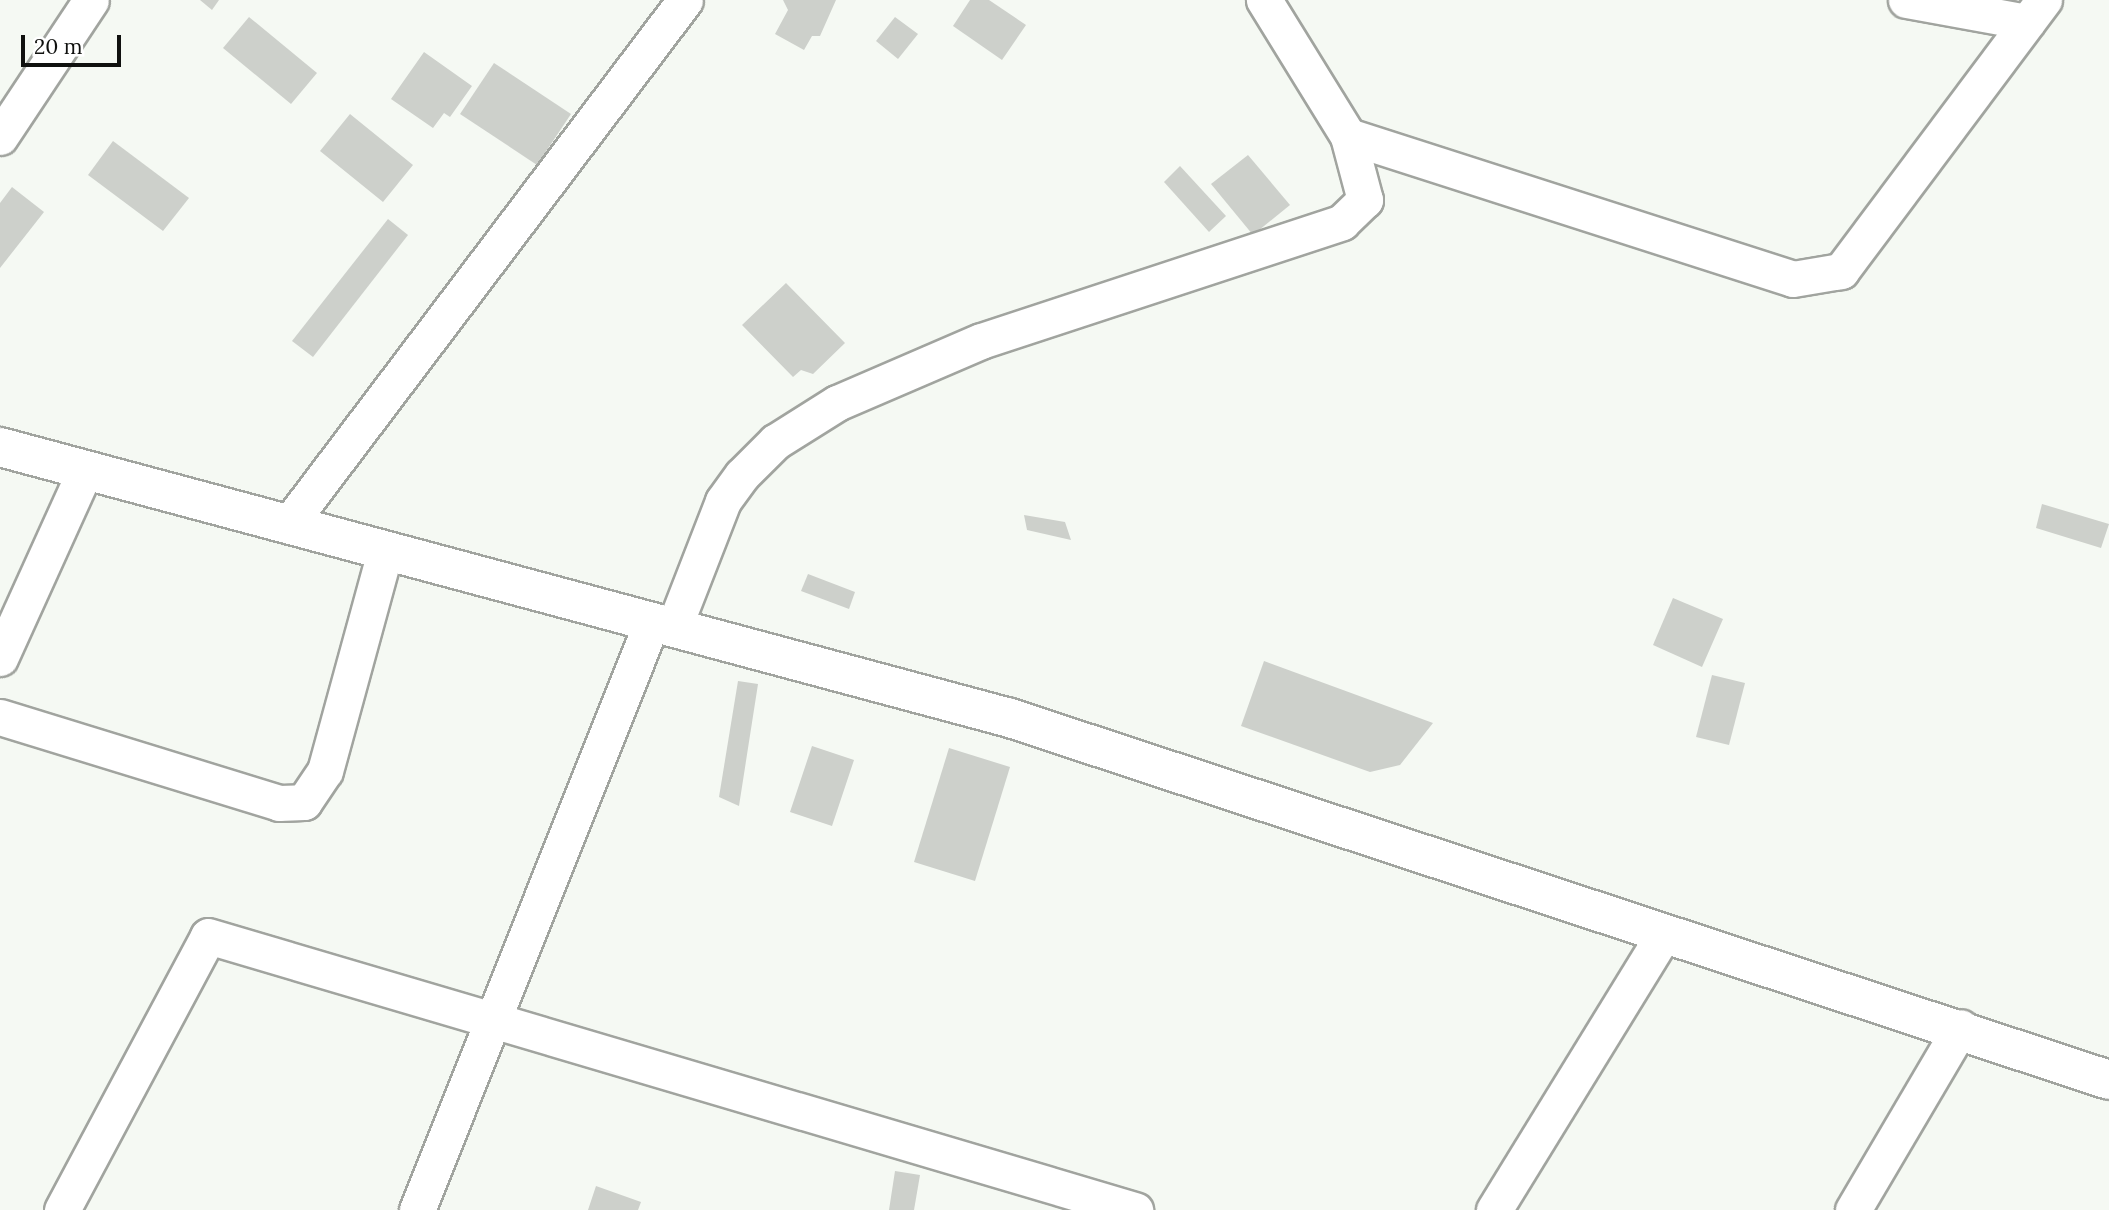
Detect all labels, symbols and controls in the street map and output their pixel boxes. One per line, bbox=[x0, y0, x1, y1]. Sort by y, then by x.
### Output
scale bar bbox=[24, 21, 124, 65]
text: 20 m bbox=[34, 33, 83, 60]

